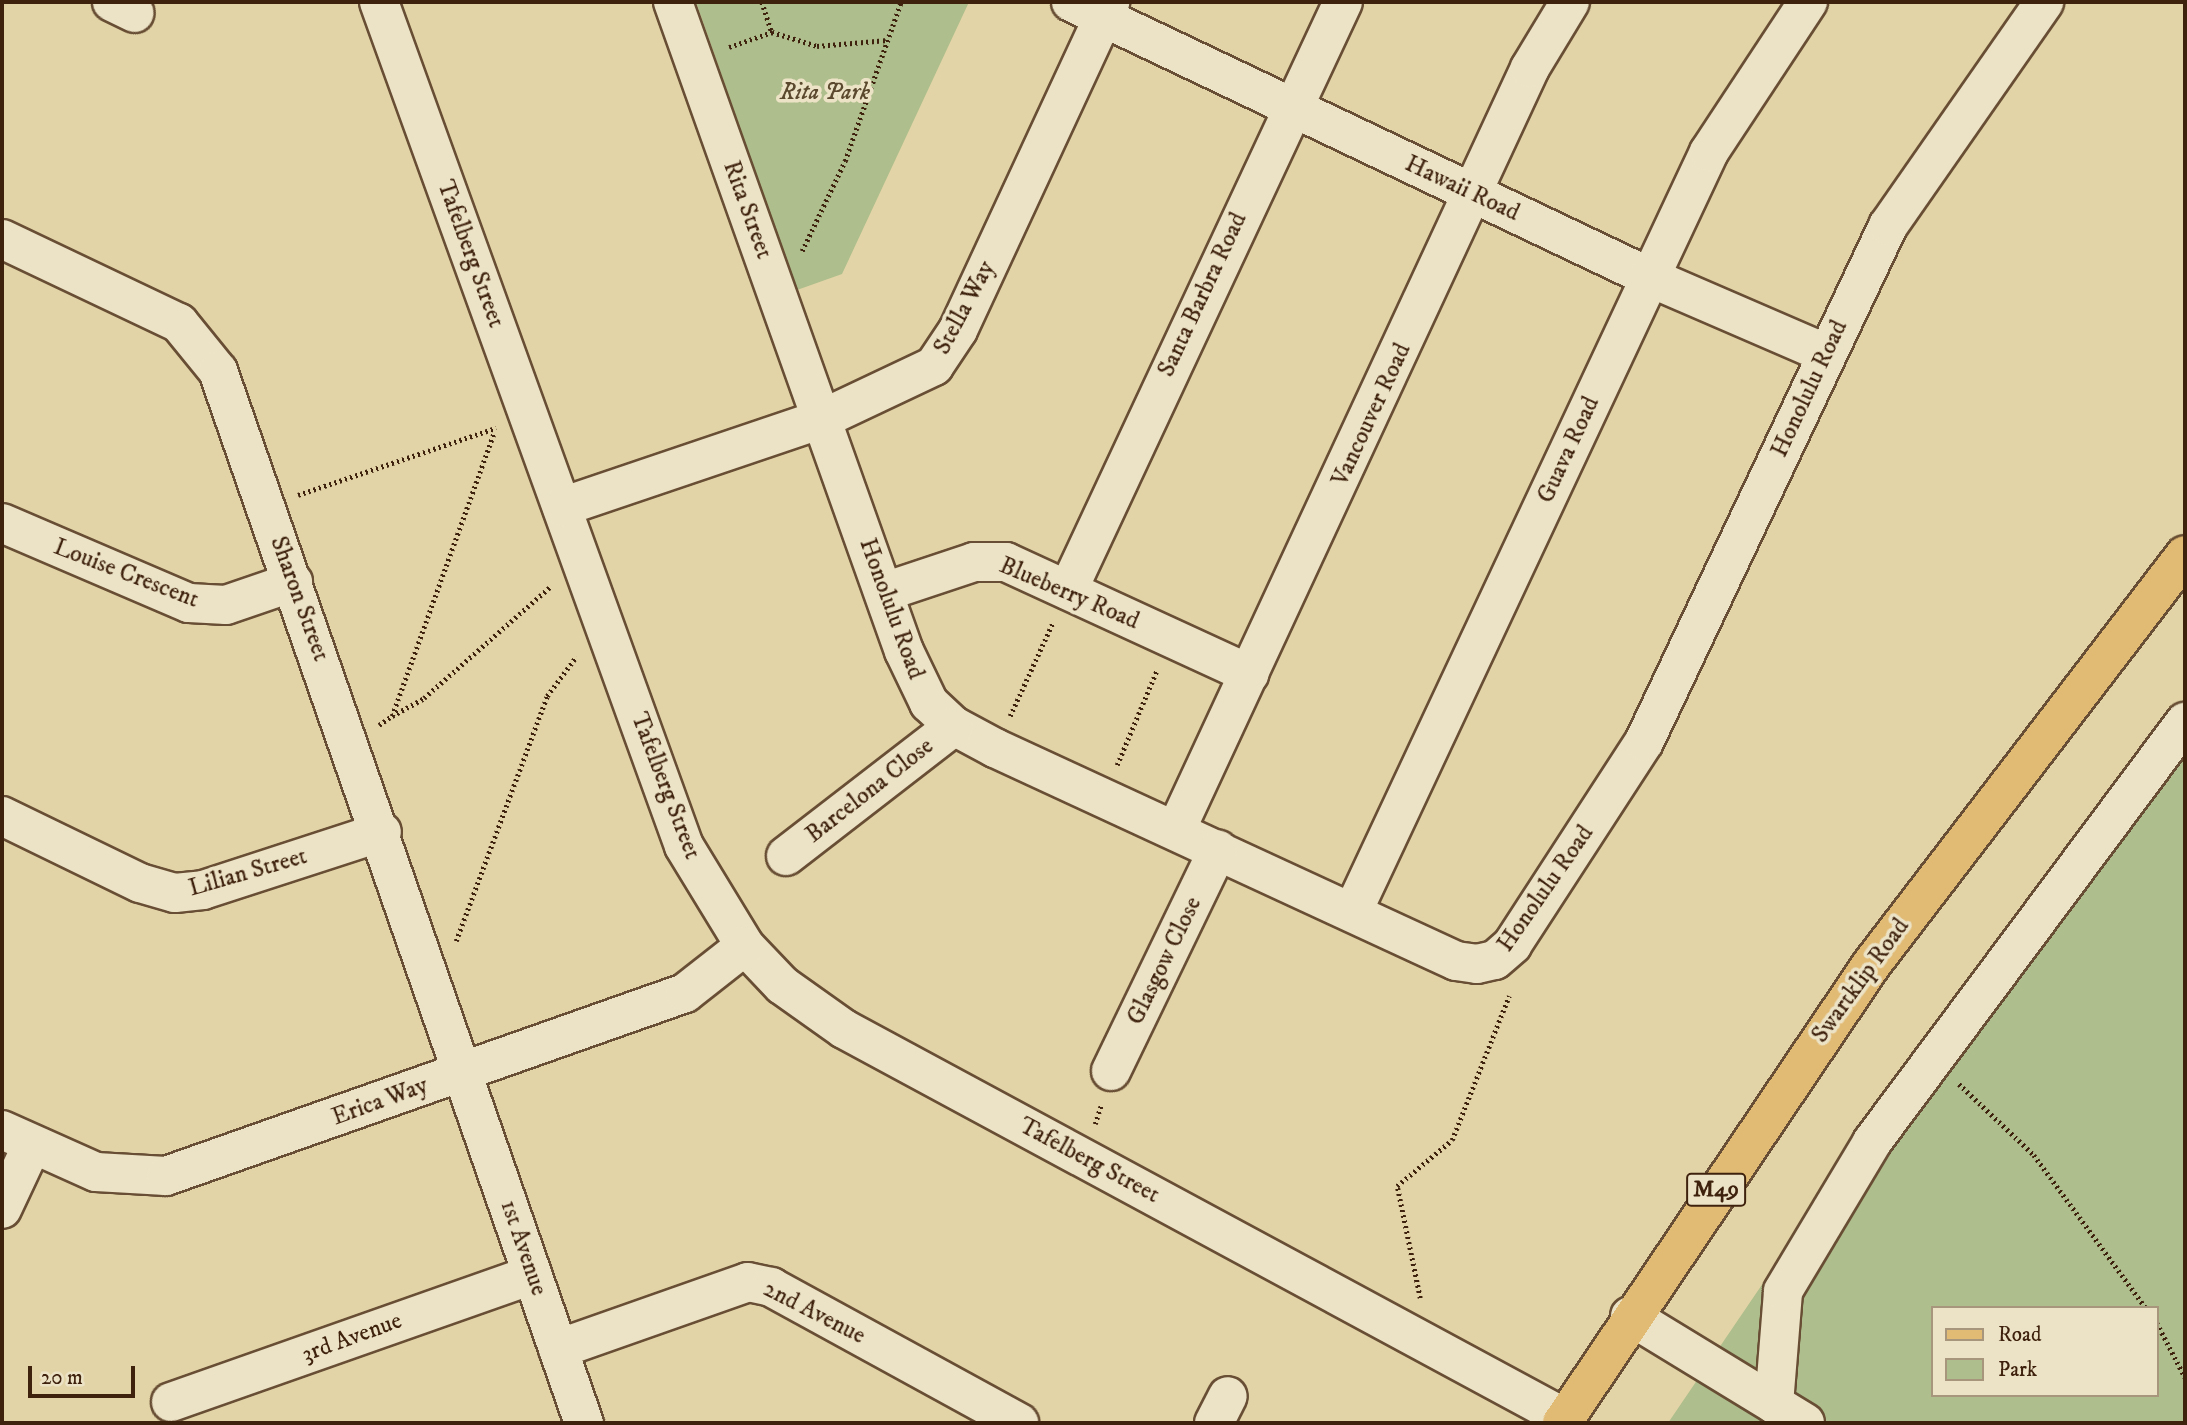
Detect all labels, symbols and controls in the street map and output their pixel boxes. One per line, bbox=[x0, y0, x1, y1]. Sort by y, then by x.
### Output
park label: Rita Park bbox=[780, 79, 870, 107]
street label: Hawaii Road bbox=[1400, 150, 1524, 228]
street label: Rita Street bbox=[716, 157, 778, 263]
street label: Tafelberg Street bbox=[430, 176, 510, 332]
street label: Santa Barbra Road bbox=[1152, 208, 1254, 382]
street label: Stella Way bbox=[928, 256, 1002, 360]
street label: Honolulu Road bbox=[1766, 316, 1854, 462]
street label: Vancouver Road bbox=[1326, 339, 1418, 491]
street label: Guava Road bbox=[1532, 392, 1606, 508]
street label: Louise Crescent bbox=[49, 533, 203, 615]
street label: Sharon Street bbox=[263, 533, 335, 665]
street label: Honolulu Road bbox=[852, 535, 930, 683]
street label: Blueberry Road bbox=[995, 552, 1143, 636]
street label: Tafelberg Street bbox=[624, 709, 706, 863]
street label: Barcelona Close bbox=[801, 732, 939, 850]
street label: Honolulu Road bbox=[1492, 820, 1600, 958]
street label: Lilian Street bbox=[186, 842, 310, 904]
street label: Glasgow Close bbox=[1122, 892, 1208, 1030]
street label: Swartklip Road bbox=[1806, 913, 1916, 1049]
street label: Erica Way bbox=[328, 1071, 432, 1133]
street label: Tafelberg Street bbox=[1014, 1112, 1164, 1210]
road number: M49 bbox=[1684, 1170, 1748, 1210]
street label: 1st Avenue bbox=[493, 1197, 553, 1299]
street label: 2nd Avenue bbox=[758, 1275, 870, 1351]
legend bbox=[1932, 1306, 2159, 1397]
street label: 3rd Avenue bbox=[298, 1307, 406, 1369]
text: Road bbox=[1998, 1322, 2042, 1348]
scale bar bbox=[32, 1352, 138, 1396]
text: Park bbox=[1998, 1357, 2037, 1383]
text: 20 m bbox=[41, 1365, 83, 1391]

